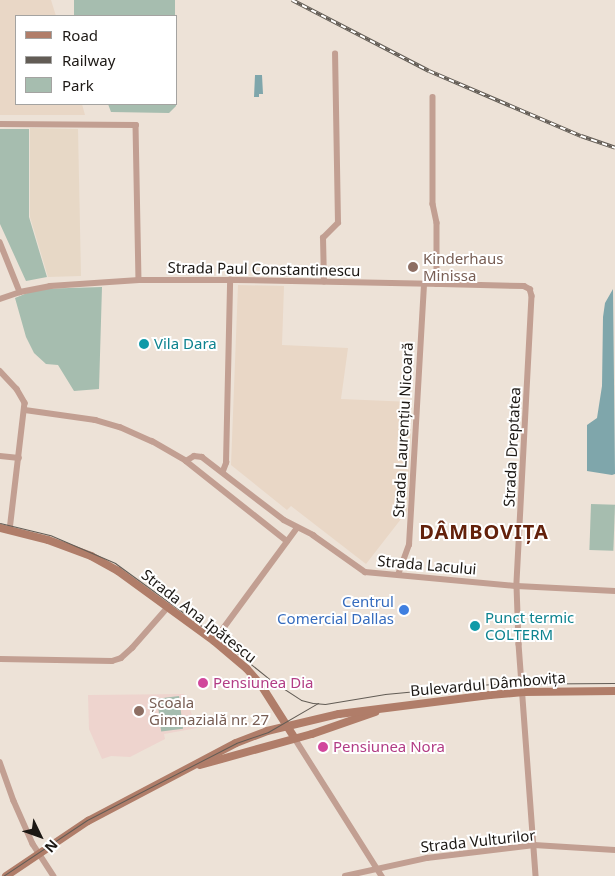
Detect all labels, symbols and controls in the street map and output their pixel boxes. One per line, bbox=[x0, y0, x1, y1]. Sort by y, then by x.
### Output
legend bbox=[15, 15, 178, 105]
text: Road bbox=[62, 25, 98, 45]
text: Railway bbox=[62, 50, 115, 70]
text: Park bbox=[62, 75, 94, 95]
place label: Kinderhaus Minissa bbox=[423, 249, 503, 284]
street label: Strada Paul Constantinescu bbox=[167, 258, 361, 280]
marker: Kinderhaus Minissa bbox=[407, 261, 419, 273]
place label: Vila Dara bbox=[154, 335, 217, 353]
marker: Vila Dara bbox=[138, 338, 150, 350]
street label: Strada Laurențiu Nicoară bbox=[389, 342, 417, 518]
street label: Strada Dreptatea bbox=[500, 387, 524, 507]
district label: DÂMBOVIȚA bbox=[418, 519, 550, 543]
street label: Strada Lacului bbox=[377, 552, 477, 578]
street label: Strada Ana Ipătescu bbox=[138, 566, 260, 666]
place label: Centrul Comercial Dallas bbox=[277, 592, 394, 627]
marker: Centrul Comercial Dallas bbox=[398, 604, 410, 616]
place label: Punct termic COLTERM bbox=[485, 608, 574, 643]
marker: Punct termic COLTERM bbox=[469, 620, 481, 632]
street label: Bulevardul Dâmbovița bbox=[410, 668, 566, 700]
place label: Pensiunea Dia bbox=[213, 674, 313, 692]
marker: Pensiunea Dia bbox=[197, 677, 209, 689]
place label: Școala Gimnazială nr. 27 bbox=[149, 693, 269, 728]
marker: Școala Gimnazială nr. 27 bbox=[133, 705, 145, 717]
place label: Pensiunea Nora bbox=[333, 738, 445, 756]
marker: Pensiunea Nora bbox=[317, 741, 329, 753]
north arrow bbox=[15, 811, 65, 861]
street label: Strada Vulturilor bbox=[420, 826, 536, 856]
text: N bbox=[41, 836, 62, 857]

